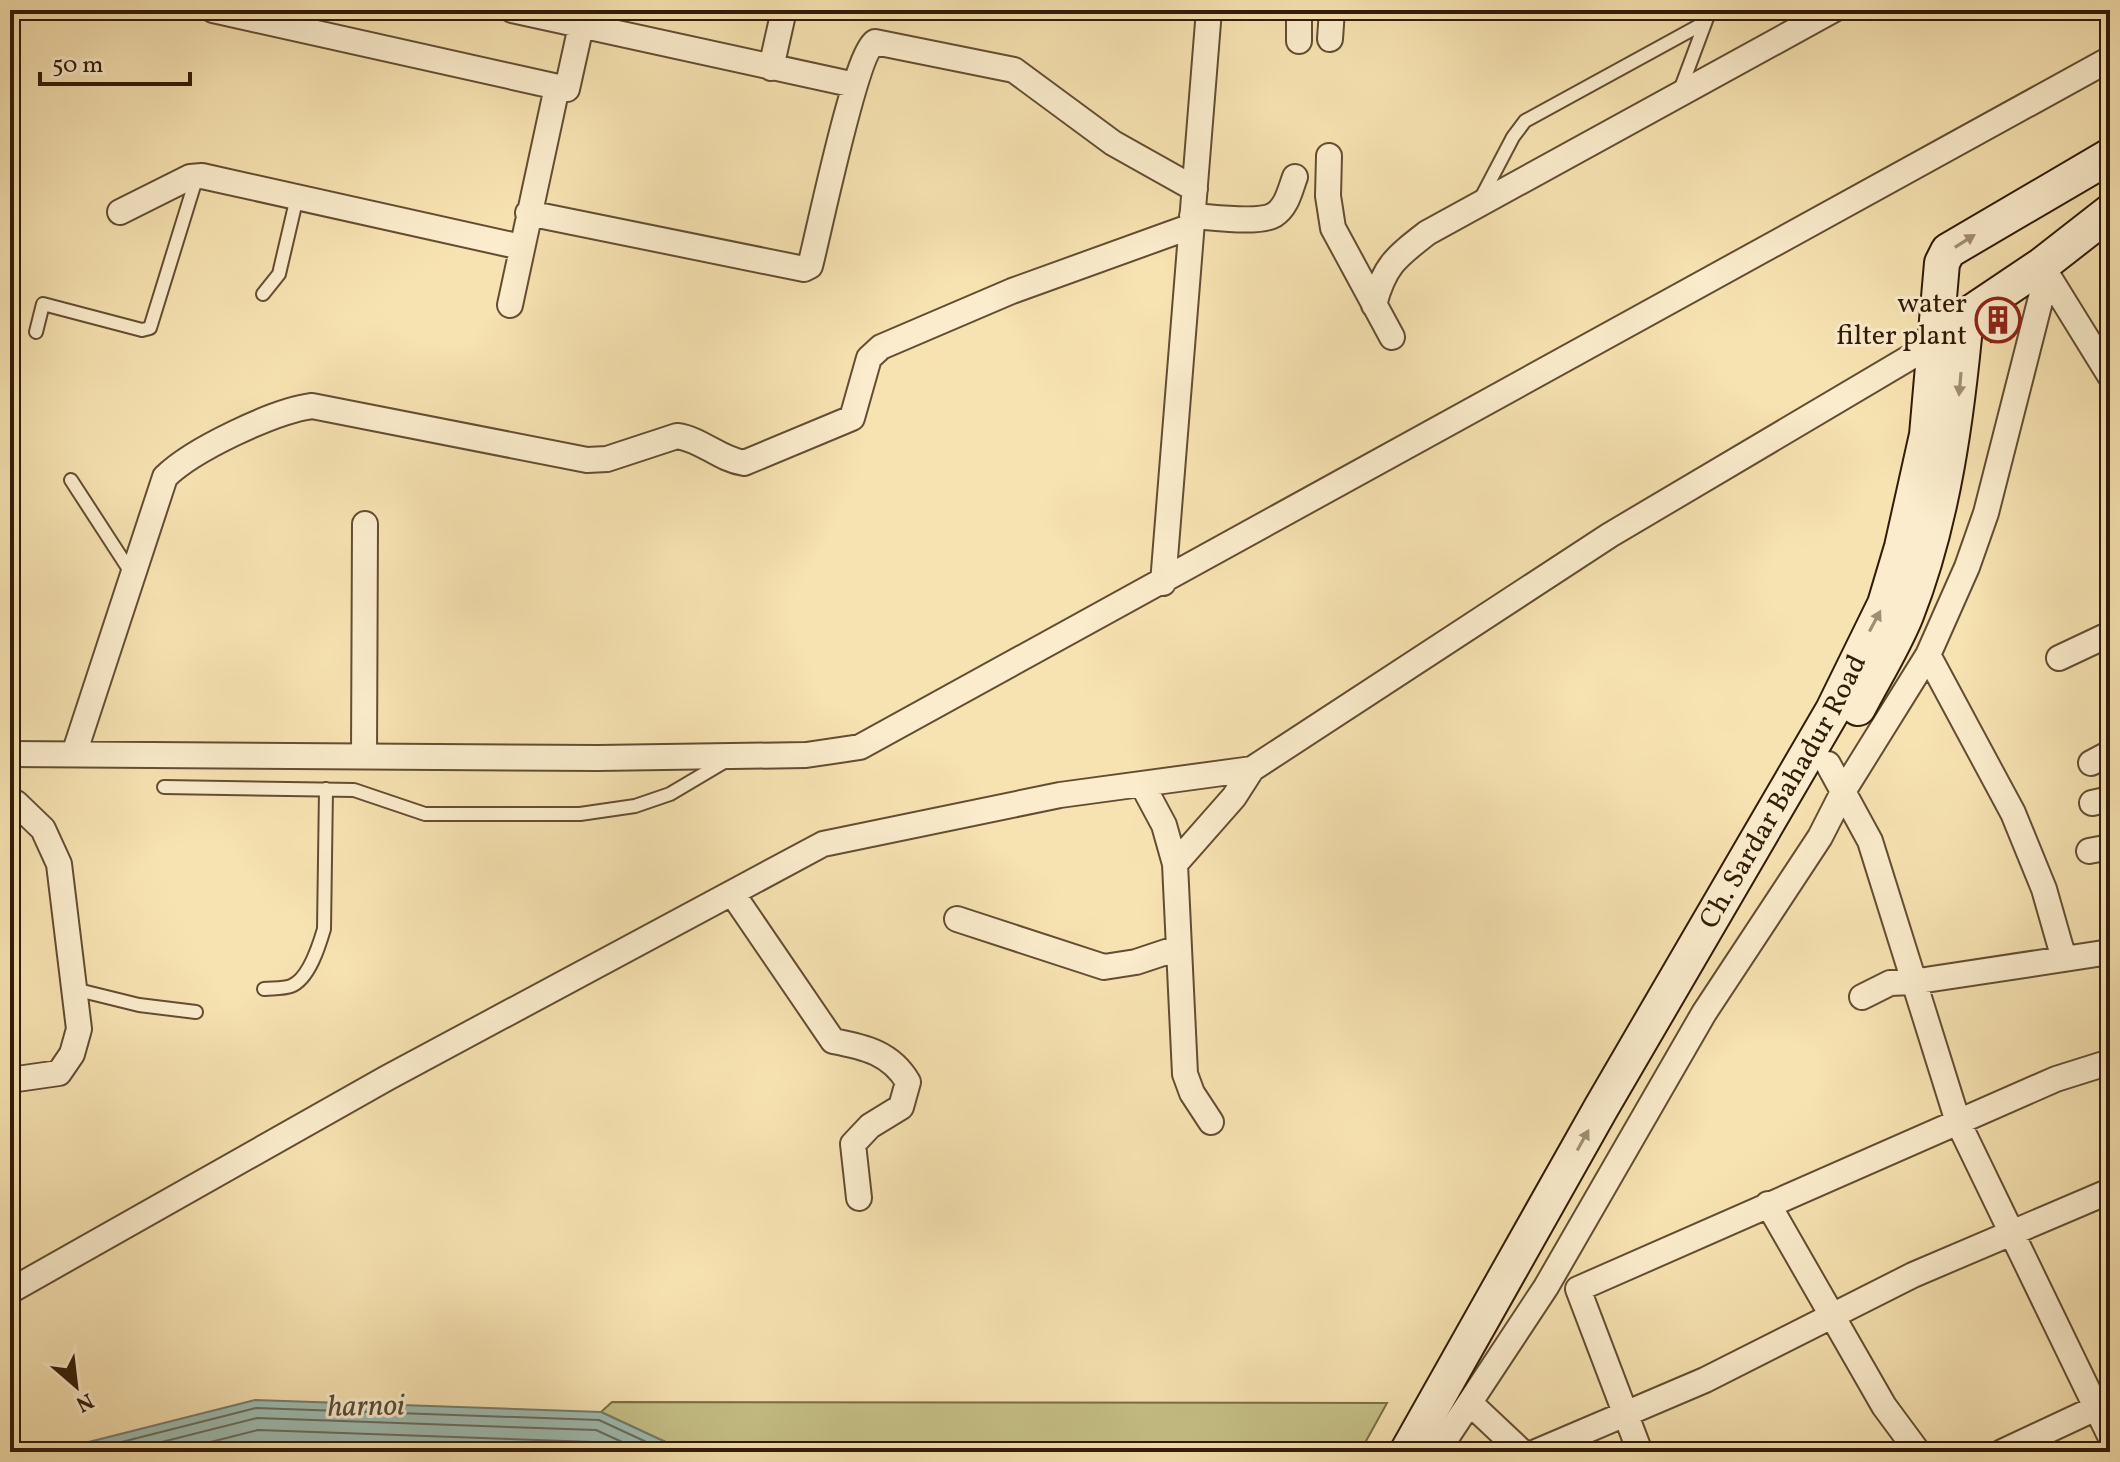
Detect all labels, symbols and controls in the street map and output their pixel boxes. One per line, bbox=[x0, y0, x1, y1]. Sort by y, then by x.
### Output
scale bar bbox=[40, 36, 190, 86]
text: 50 m bbox=[52, 49, 104, 83]
one-way arrow bbox=[1954, 234, 1976, 248]
place label: water filter plant bbox=[1836, 285, 1967, 356]
building icon: water filter plant bbox=[1974, 296, 2022, 344]
one-way arrow bbox=[1953, 372, 1966, 397]
one-way arrow bbox=[1869, 610, 1882, 633]
street label: Ch. Sardar Bahadur Road bbox=[1690, 648, 1877, 936]
one-way arrow bbox=[1576, 1129, 1590, 1151]
north arrow bbox=[36, 1346, 116, 1426]
text: N bbox=[70, 1384, 99, 1419]
water label: harnoi bbox=[327, 1385, 405, 1429]

